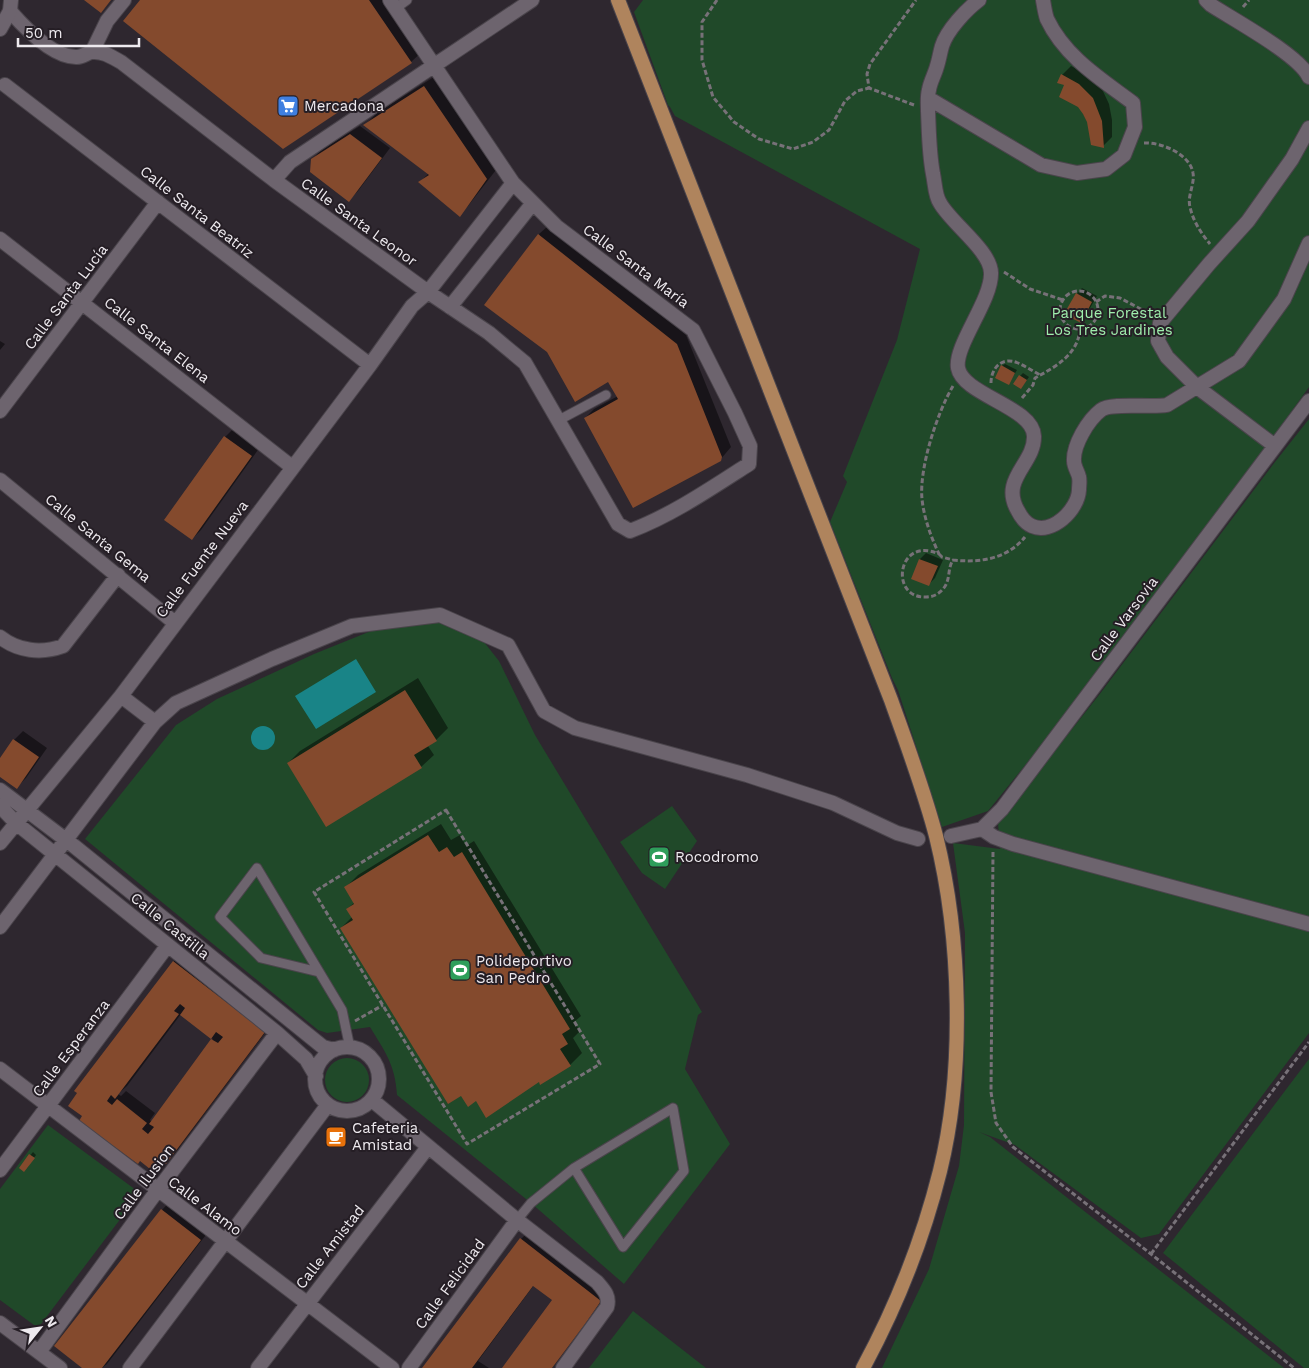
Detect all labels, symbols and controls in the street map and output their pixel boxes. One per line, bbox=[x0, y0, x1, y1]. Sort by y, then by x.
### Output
scale bar bbox=[18, 15, 139, 47]
text: 50 m bbox=[25, 24, 62, 42]
supermarket icon: Mercadona bbox=[276, 94, 300, 118]
place label: Mercadona bbox=[304, 97, 385, 115]
street label: Calle Santa Beatriz bbox=[137, 162, 257, 262]
street label: Calle Santa Leonor bbox=[297, 174, 421, 270]
street label: Calle Santa María bbox=[579, 220, 693, 312]
street label: Calle Santa Lucía bbox=[20, 240, 112, 353]
street label: Calle Santa Elena bbox=[101, 293, 214, 387]
park label: Parque Forestal Los Tres Jardines bbox=[1045, 304, 1173, 339]
street label: Calle Santa Gema bbox=[42, 490, 155, 586]
street label: Calle Fuente Nueva bbox=[152, 496, 252, 621]
street label: Calle Varsovia bbox=[1086, 573, 1162, 665]
sports icon: Rocodromo bbox=[647, 845, 671, 869]
place label: Rocodromo bbox=[675, 848, 759, 866]
street label: Calle Castilla bbox=[127, 889, 213, 964]
place label: Polideportivo San Pedro bbox=[476, 952, 572, 987]
sports icon: Polideportivo San Pedro bbox=[448, 958, 472, 982]
street label: Calle Esperanza bbox=[28, 995, 114, 1100]
place label: Cafeteria Amistad bbox=[352, 1119, 419, 1154]
cafe icon: Cafeteria Amistad bbox=[324, 1125, 348, 1149]
street label: Calle Ilusion bbox=[110, 1141, 178, 1223]
street label: Calle Alamo bbox=[165, 1173, 245, 1239]
street label: Calle Amistad bbox=[292, 1202, 368, 1292]
street label: Calle Felicidad bbox=[411, 1235, 489, 1333]
north arrow bbox=[15, 1303, 65, 1353]
text: N bbox=[42, 1313, 61, 1330]

